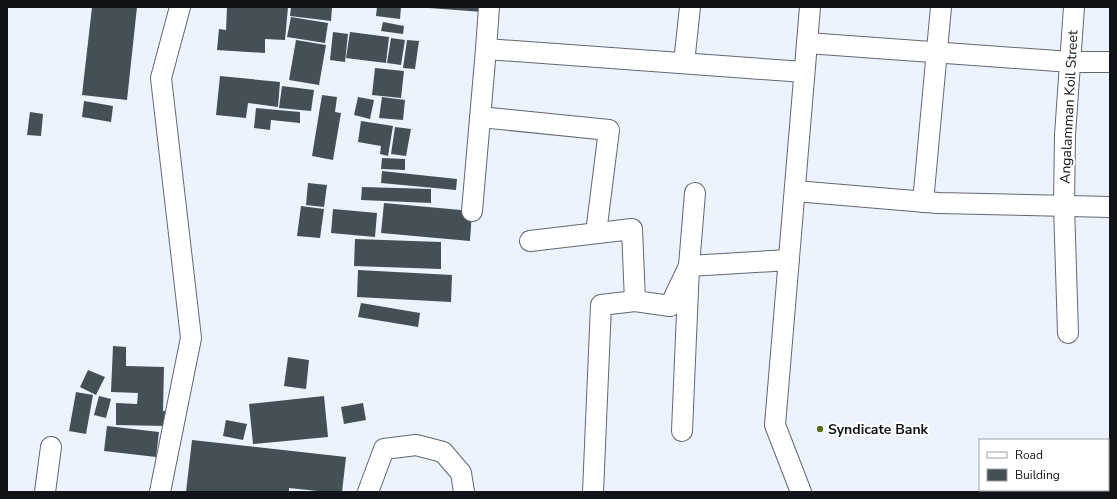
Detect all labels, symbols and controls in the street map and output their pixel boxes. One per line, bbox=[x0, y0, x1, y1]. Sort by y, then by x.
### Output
street label: Angalamman Koil Street bbox=[1055, 30, 1083, 184]
place label: Syndicate Bank bbox=[828, 420, 929, 439]
marker: Syndicate Bank bbox=[815, 424, 825, 434]
legend bbox=[979, 439, 1109, 491]
text: Road bbox=[1015, 447, 1043, 463]
text: Building bbox=[1015, 467, 1060, 483]

